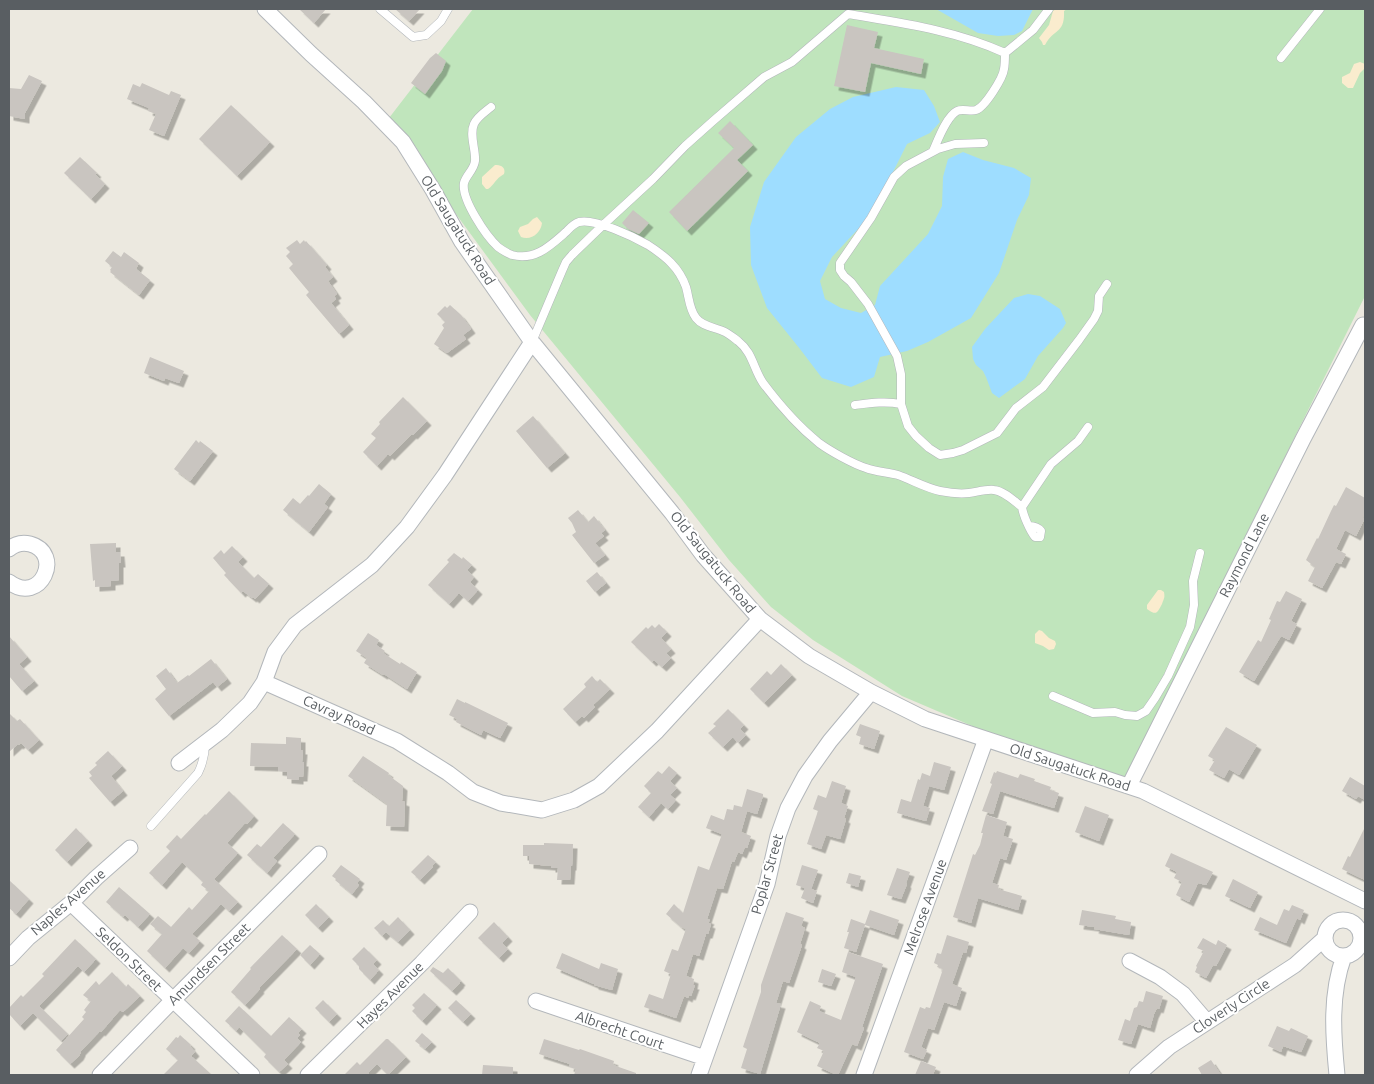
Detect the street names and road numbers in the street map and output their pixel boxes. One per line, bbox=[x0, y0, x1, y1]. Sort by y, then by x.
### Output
street label: Old Saugatuck Road bbox=[418, 172, 498, 288]
street label: Old Saugatuck Road bbox=[667, 508, 759, 616]
street label: Raymond Lane bbox=[1216, 510, 1272, 600]
street label: Cavray Road bbox=[300, 692, 378, 738]
street label: Old Saugatuck Road bbox=[1007, 740, 1133, 794]
street label: Poplar Street bbox=[748, 831, 786, 916]
street label: Melrose Avenue bbox=[900, 857, 950, 957]
street label: Naples Avenue bbox=[28, 865, 108, 939]
street label: Amundsen Street bbox=[165, 919, 254, 1008]
street label: Seldon Street bbox=[93, 924, 166, 995]
street label: Hayes Avenue bbox=[353, 958, 427, 1032]
street label: Cloverly Circle bbox=[1189, 975, 1273, 1037]
street label: Albrecht Court bbox=[574, 1007, 667, 1053]

